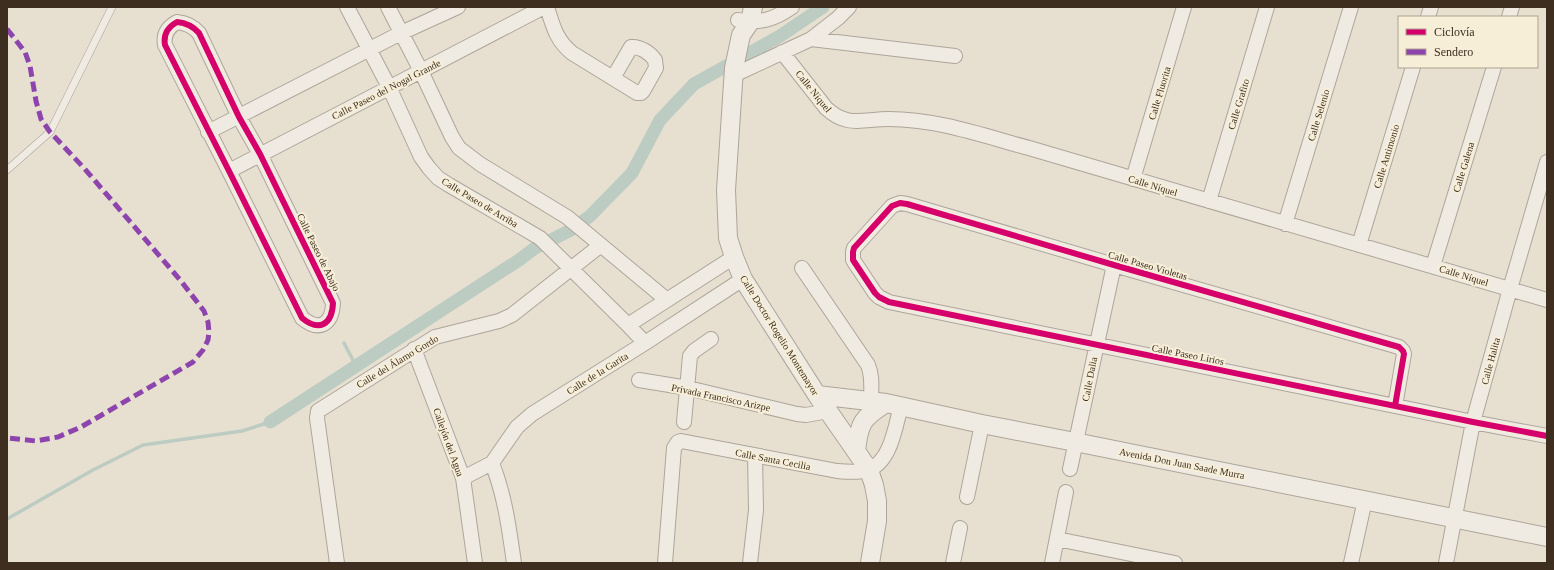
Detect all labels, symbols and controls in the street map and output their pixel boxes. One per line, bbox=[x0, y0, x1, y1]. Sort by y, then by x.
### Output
legend bbox=[1398, 16, 1538, 68]
text: Ciclovía bbox=[1434, 25, 1475, 39]
text: Sendero bbox=[1434, 45, 1473, 59]
street label: Calle Paseo del Nogal Grande bbox=[330, 57, 443, 122]
street label: Calle Fluorita bbox=[1146, 65, 1173, 121]
street label: Calle Níquel bbox=[793, 68, 834, 115]
street label: Calle Grafito bbox=[1226, 77, 1251, 131]
street label: Calle Selenio bbox=[1305, 88, 1332, 142]
street label: Calle Antimonio bbox=[1372, 123, 1401, 189]
street label: Calle Galena bbox=[1451, 140, 1476, 194]
street label: Calle Níquel bbox=[1127, 173, 1179, 198]
street label: Calle Paseo de Arriba bbox=[440, 175, 520, 230]
street label: Calle Paseo de Abajo bbox=[295, 211, 342, 293]
street label: Calle Paseo Violetas bbox=[1107, 249, 1189, 282]
street label: Calle Níquel bbox=[1438, 263, 1490, 288]
street label: Calle Doctor Rogelio Montemayor bbox=[738, 273, 822, 398]
street label: Calle del Álamo Gordo bbox=[354, 333, 440, 390]
street label: Calle Halita bbox=[1479, 336, 1502, 386]
street label: Calle Paseo Lirios bbox=[1151, 342, 1225, 367]
street label: Calle de la Garita bbox=[565, 350, 630, 397]
street label: Calle Dalia bbox=[1080, 355, 1099, 402]
street label: Privada Francisco Arizpe bbox=[670, 382, 772, 413]
street label: Callejón del Agua bbox=[431, 406, 466, 479]
street label: Avenida Don Juan Saade Murra bbox=[1118, 446, 1246, 481]
street label: Calle Santa Cecilia bbox=[734, 447, 812, 472]

